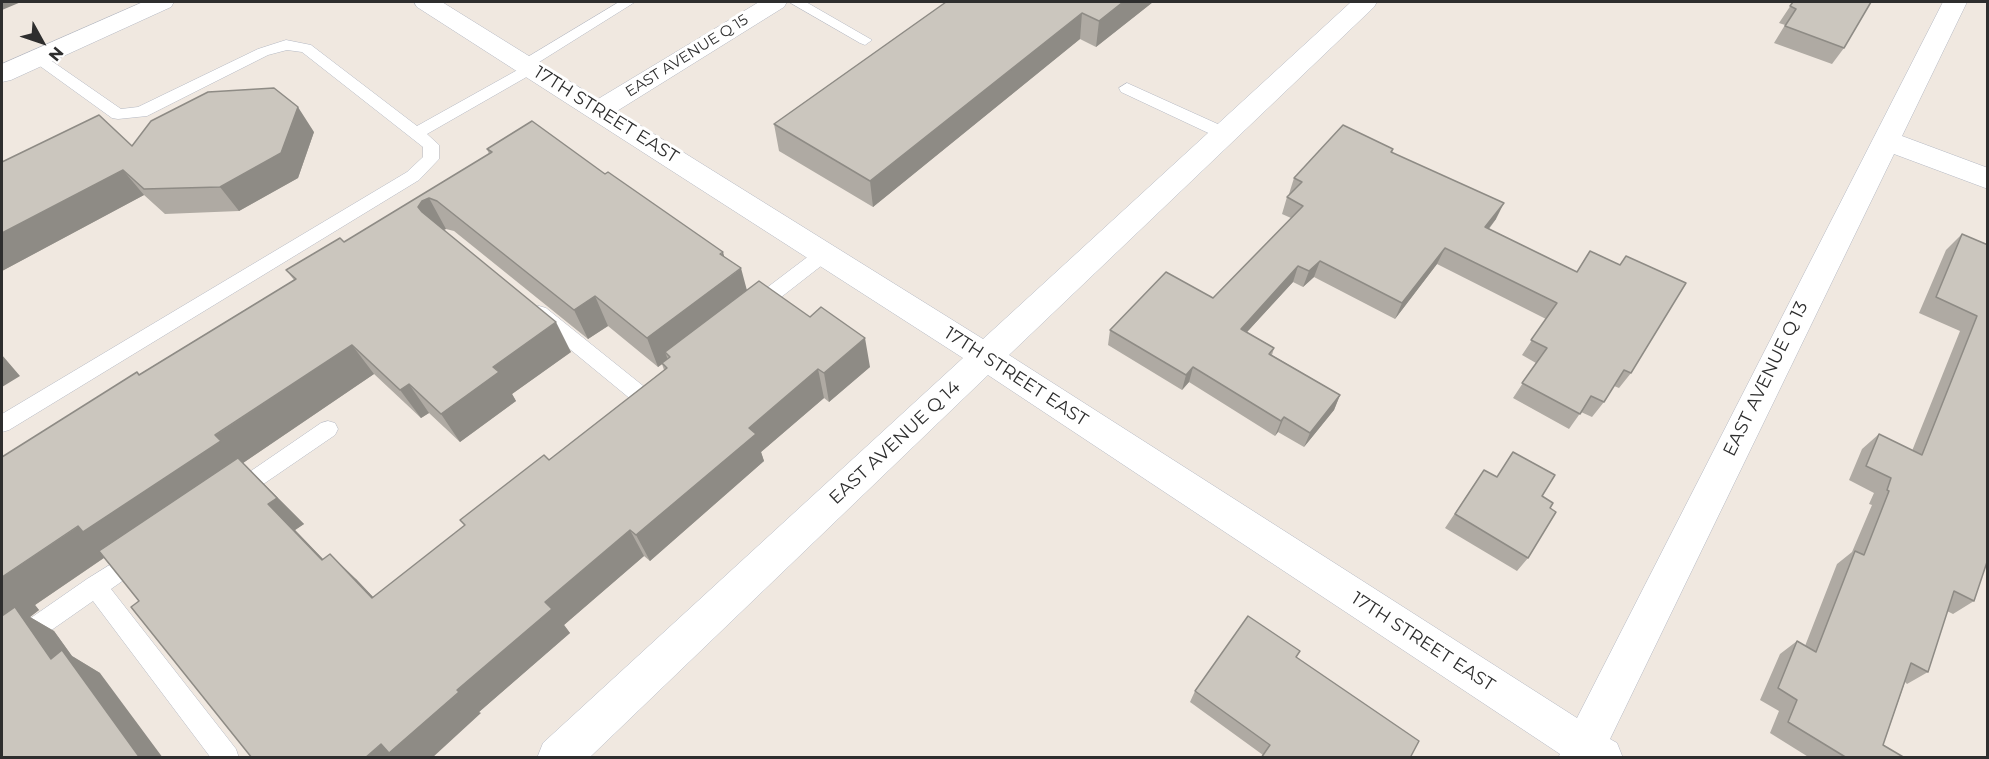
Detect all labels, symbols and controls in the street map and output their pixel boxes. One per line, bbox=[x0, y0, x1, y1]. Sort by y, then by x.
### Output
street label: EAST AVENUE Q 15 bbox=[622, 11, 752, 101]
north arrow bbox=[12, 12, 72, 72]
text: N bbox=[45, 43, 68, 65]
street label: 17TH STREET EAST bbox=[530, 62, 682, 168]
street label: EAST AVENUE Q 13 bbox=[1719, 298, 1813, 460]
street label: 17TH STREET EAST bbox=[940, 323, 1092, 431]
street label: EAST AVENUE Q 14 bbox=[825, 377, 965, 509]
street label: 17TH STREET EAST bbox=[1347, 588, 1499, 696]

